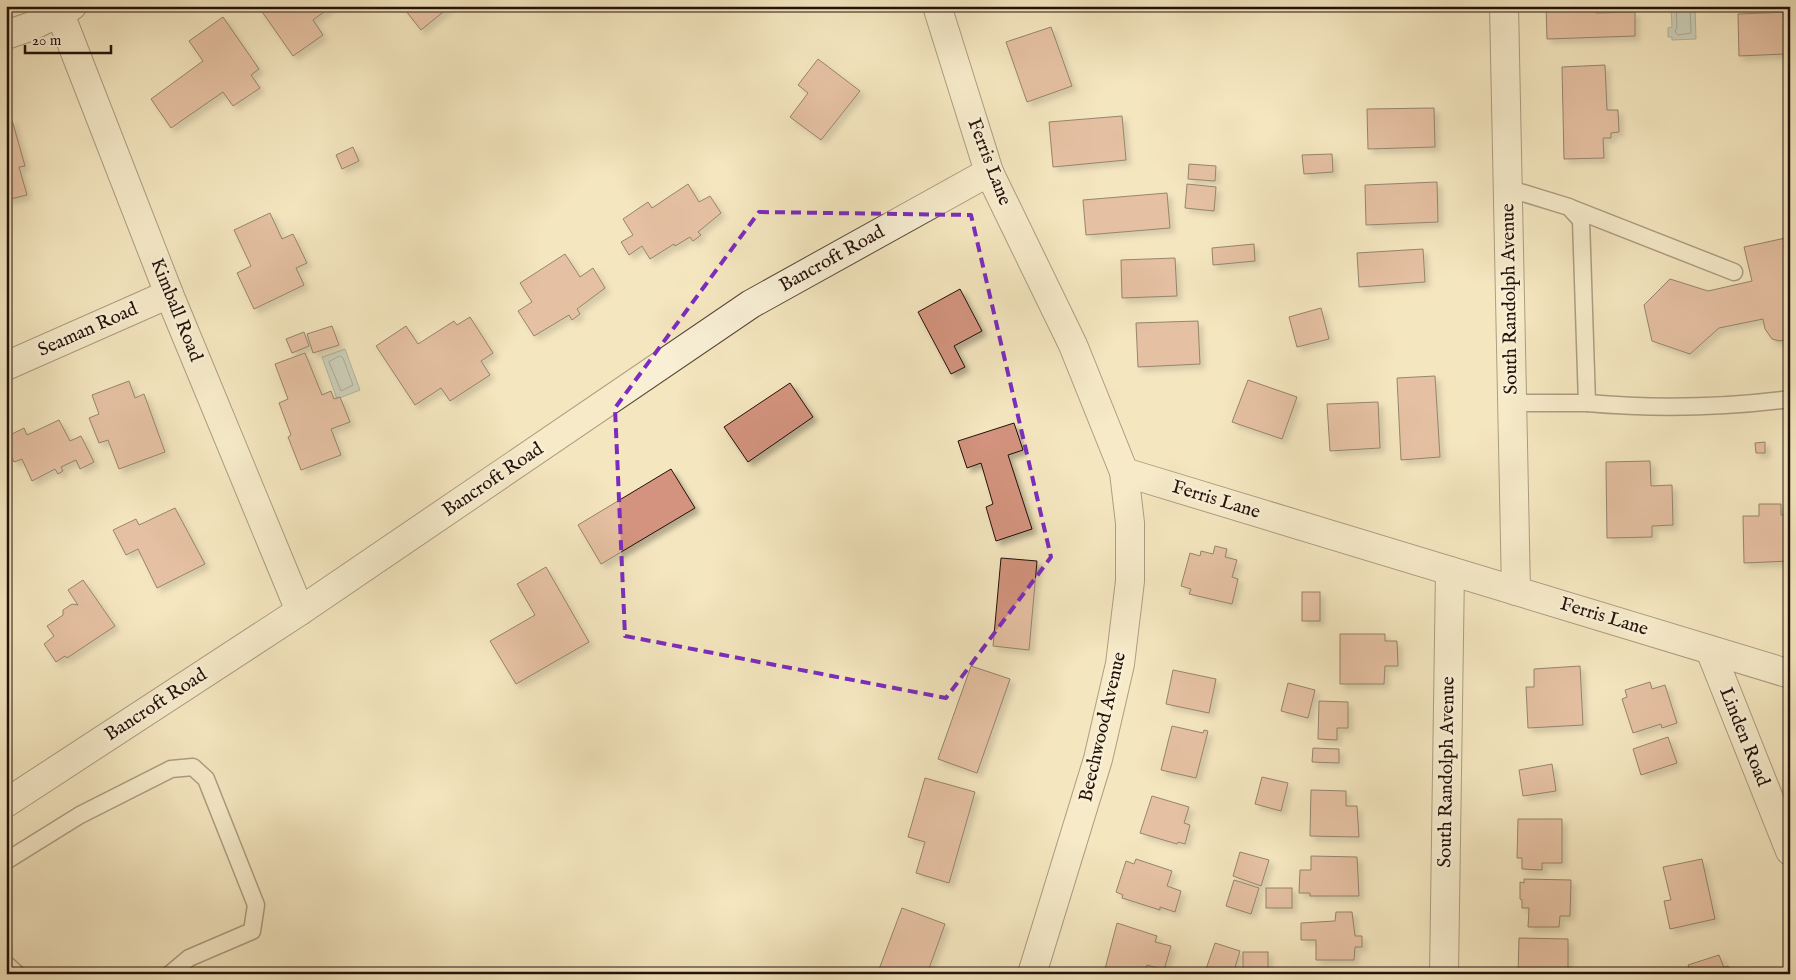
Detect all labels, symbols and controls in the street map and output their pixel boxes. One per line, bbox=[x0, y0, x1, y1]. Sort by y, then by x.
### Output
scale bar bbox=[25, 22, 111, 54]
text: 20 m bbox=[32, 31, 62, 50]
street label: Ferris Lane bbox=[961, 115, 1017, 209]
street label: South Randolph Avenue bbox=[1496, 203, 1524, 395]
street label: Bancroft Road bbox=[775, 220, 890, 298]
street label: Kimball Road bbox=[144, 255, 208, 366]
street label: Seaman Road bbox=[34, 297, 142, 363]
street label: Bancroft Road bbox=[438, 437, 549, 523]
street label: Ferris Lane bbox=[1169, 475, 1263, 525]
street label: Ferris Lane bbox=[1557, 592, 1651, 642]
street label: Beechwood Avenue bbox=[1074, 649, 1132, 804]
street label: Bancroft Road bbox=[101, 663, 212, 747]
street label: South Randolph Avenue bbox=[1433, 676, 1461, 868]
street label: Linden Road bbox=[1713, 684, 1775, 791]

